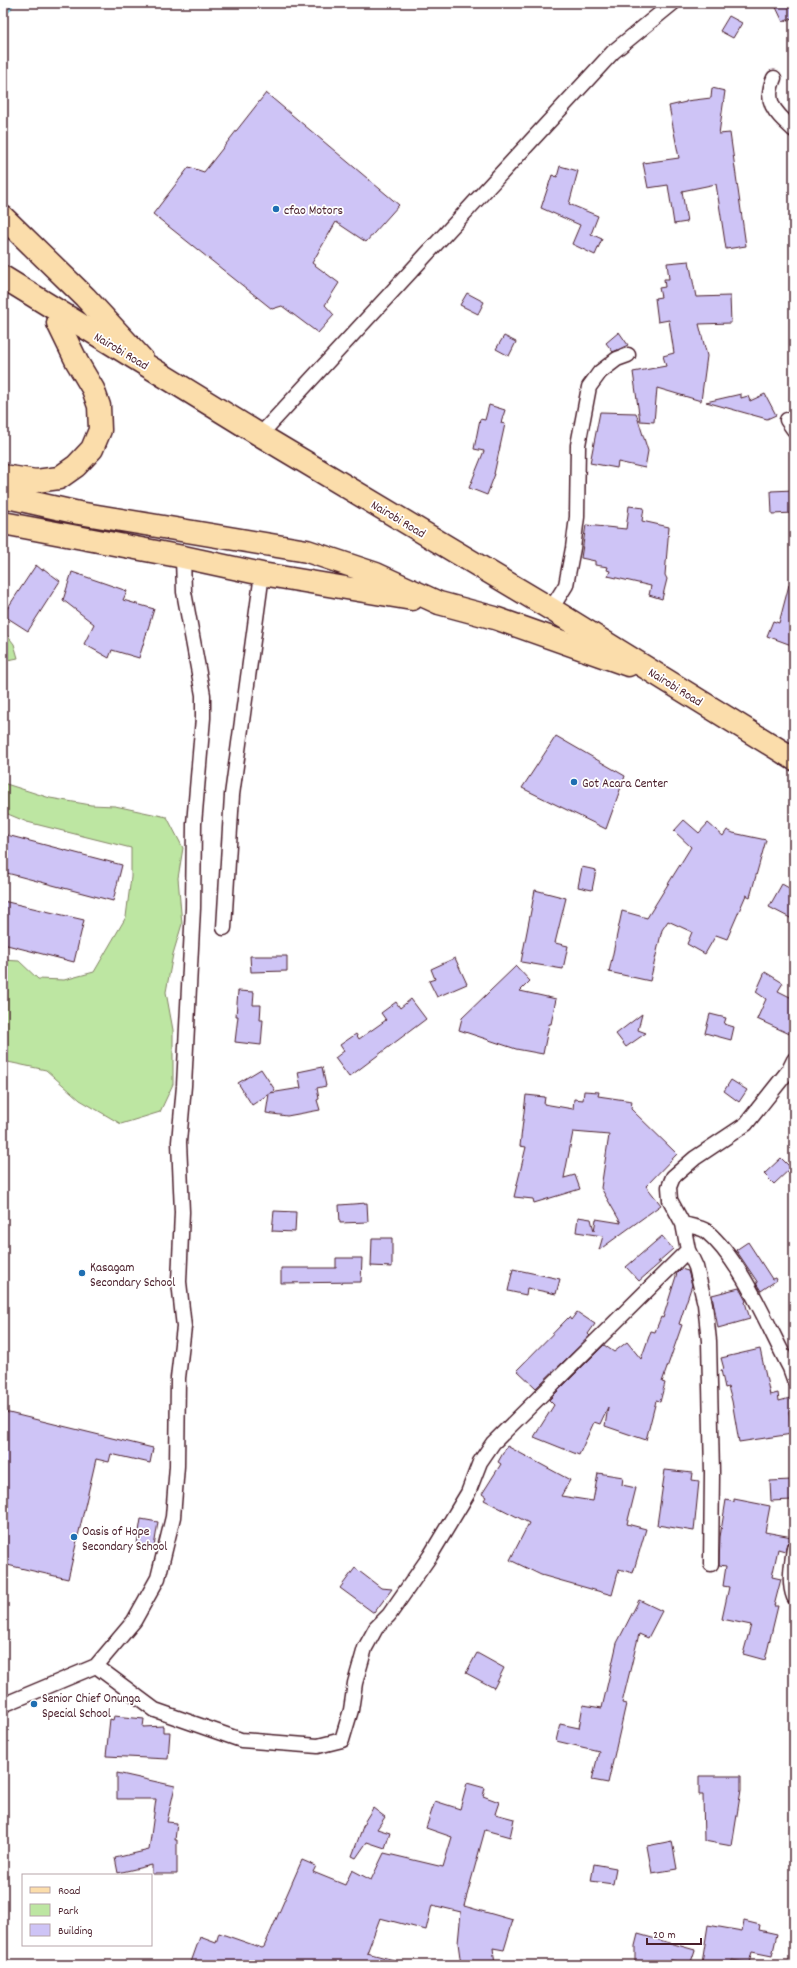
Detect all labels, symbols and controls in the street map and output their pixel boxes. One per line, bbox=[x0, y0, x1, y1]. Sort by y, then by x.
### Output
place label: cfao Motors bbox=[284, 202, 343, 221]
marker: cfao Motors bbox=[271, 204, 281, 214]
street label: Nairobi Road bbox=[90, 328, 152, 376]
street label: Nairobi Road bbox=[367, 496, 429, 544]
street label: Nairobi Road bbox=[644, 664, 705, 712]
place label: Got Acara Center bbox=[582, 775, 668, 794]
marker: Got Acara Center bbox=[569, 777, 579, 787]
place label: Kasagam Secondary School bbox=[90, 1259, 175, 1293]
marker: Kasagam Secondary School bbox=[77, 1268, 87, 1278]
place label: Oasis of Hope Secondary School bbox=[82, 1523, 167, 1557]
marker: Oasis of Hope Secondary School bbox=[69, 1532, 79, 1542]
place label: Senior Chief Onunga Special School bbox=[42, 1690, 141, 1724]
marker: Senior Chief Onunga Special School bbox=[29, 1699, 39, 1709]
legend bbox=[22, 1874, 152, 1946]
text: Road bbox=[58, 1883, 80, 1900]
text: Park bbox=[58, 1903, 79, 1920]
scale bar bbox=[647, 1920, 701, 1946]
text: Building bbox=[58, 1923, 93, 1940]
text: 20 m bbox=[653, 1927, 676, 1944]

